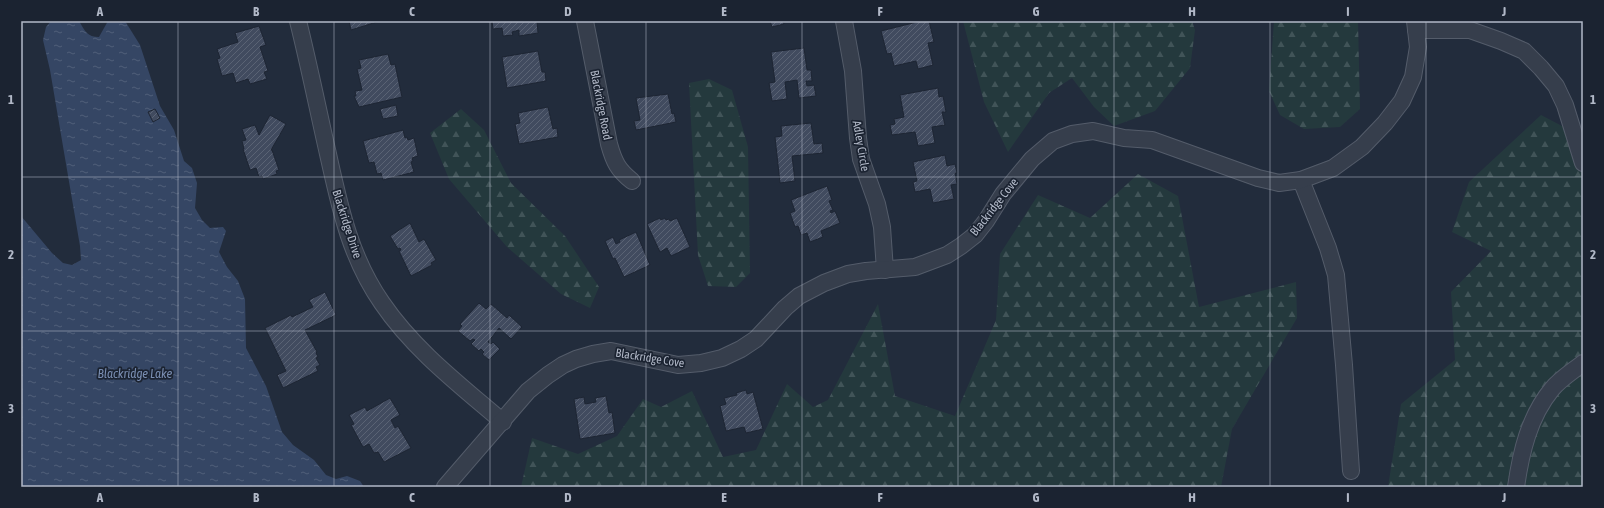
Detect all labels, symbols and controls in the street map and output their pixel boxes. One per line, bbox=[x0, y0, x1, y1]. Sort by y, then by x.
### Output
text: A bbox=[96, 4, 104, 19]
text: B bbox=[253, 4, 260, 19]
text: C bbox=[409, 4, 415, 19]
text: D bbox=[564, 4, 572, 19]
text: E bbox=[721, 4, 727, 19]
text: F bbox=[877, 4, 883, 19]
text: G bbox=[1033, 4, 1040, 19]
text: H bbox=[1188, 4, 1196, 19]
text: I bbox=[1346, 4, 1350, 19]
text: J bbox=[1501, 4, 1506, 19]
street label: Blackridge Road bbox=[587, 69, 615, 141]
text: 1 bbox=[8, 92, 14, 107]
text: 1 bbox=[1590, 92, 1596, 107]
street label: Adley Circle bbox=[850, 120, 872, 172]
street label: Blackridge Cove bbox=[967, 175, 1021, 239]
street label: Blackridge Drive bbox=[329, 188, 365, 260]
text: 2 bbox=[8, 247, 14, 262]
text: 2 bbox=[1590, 247, 1596, 262]
street label: Blackridge Cove bbox=[615, 346, 685, 370]
water label: Blackridge Lake bbox=[98, 366, 173, 381]
text: 3 bbox=[8, 401, 14, 416]
text: 3 bbox=[1590, 401, 1596, 416]
text: A bbox=[96, 490, 104, 505]
text: B bbox=[253, 490, 260, 505]
text: C bbox=[409, 490, 415, 505]
text: D bbox=[564, 490, 572, 505]
text: E bbox=[721, 490, 727, 505]
text: F bbox=[877, 490, 883, 505]
text: G bbox=[1033, 490, 1040, 505]
text: H bbox=[1188, 490, 1196, 505]
text: I bbox=[1346, 490, 1350, 505]
text: J bbox=[1501, 490, 1506, 505]

